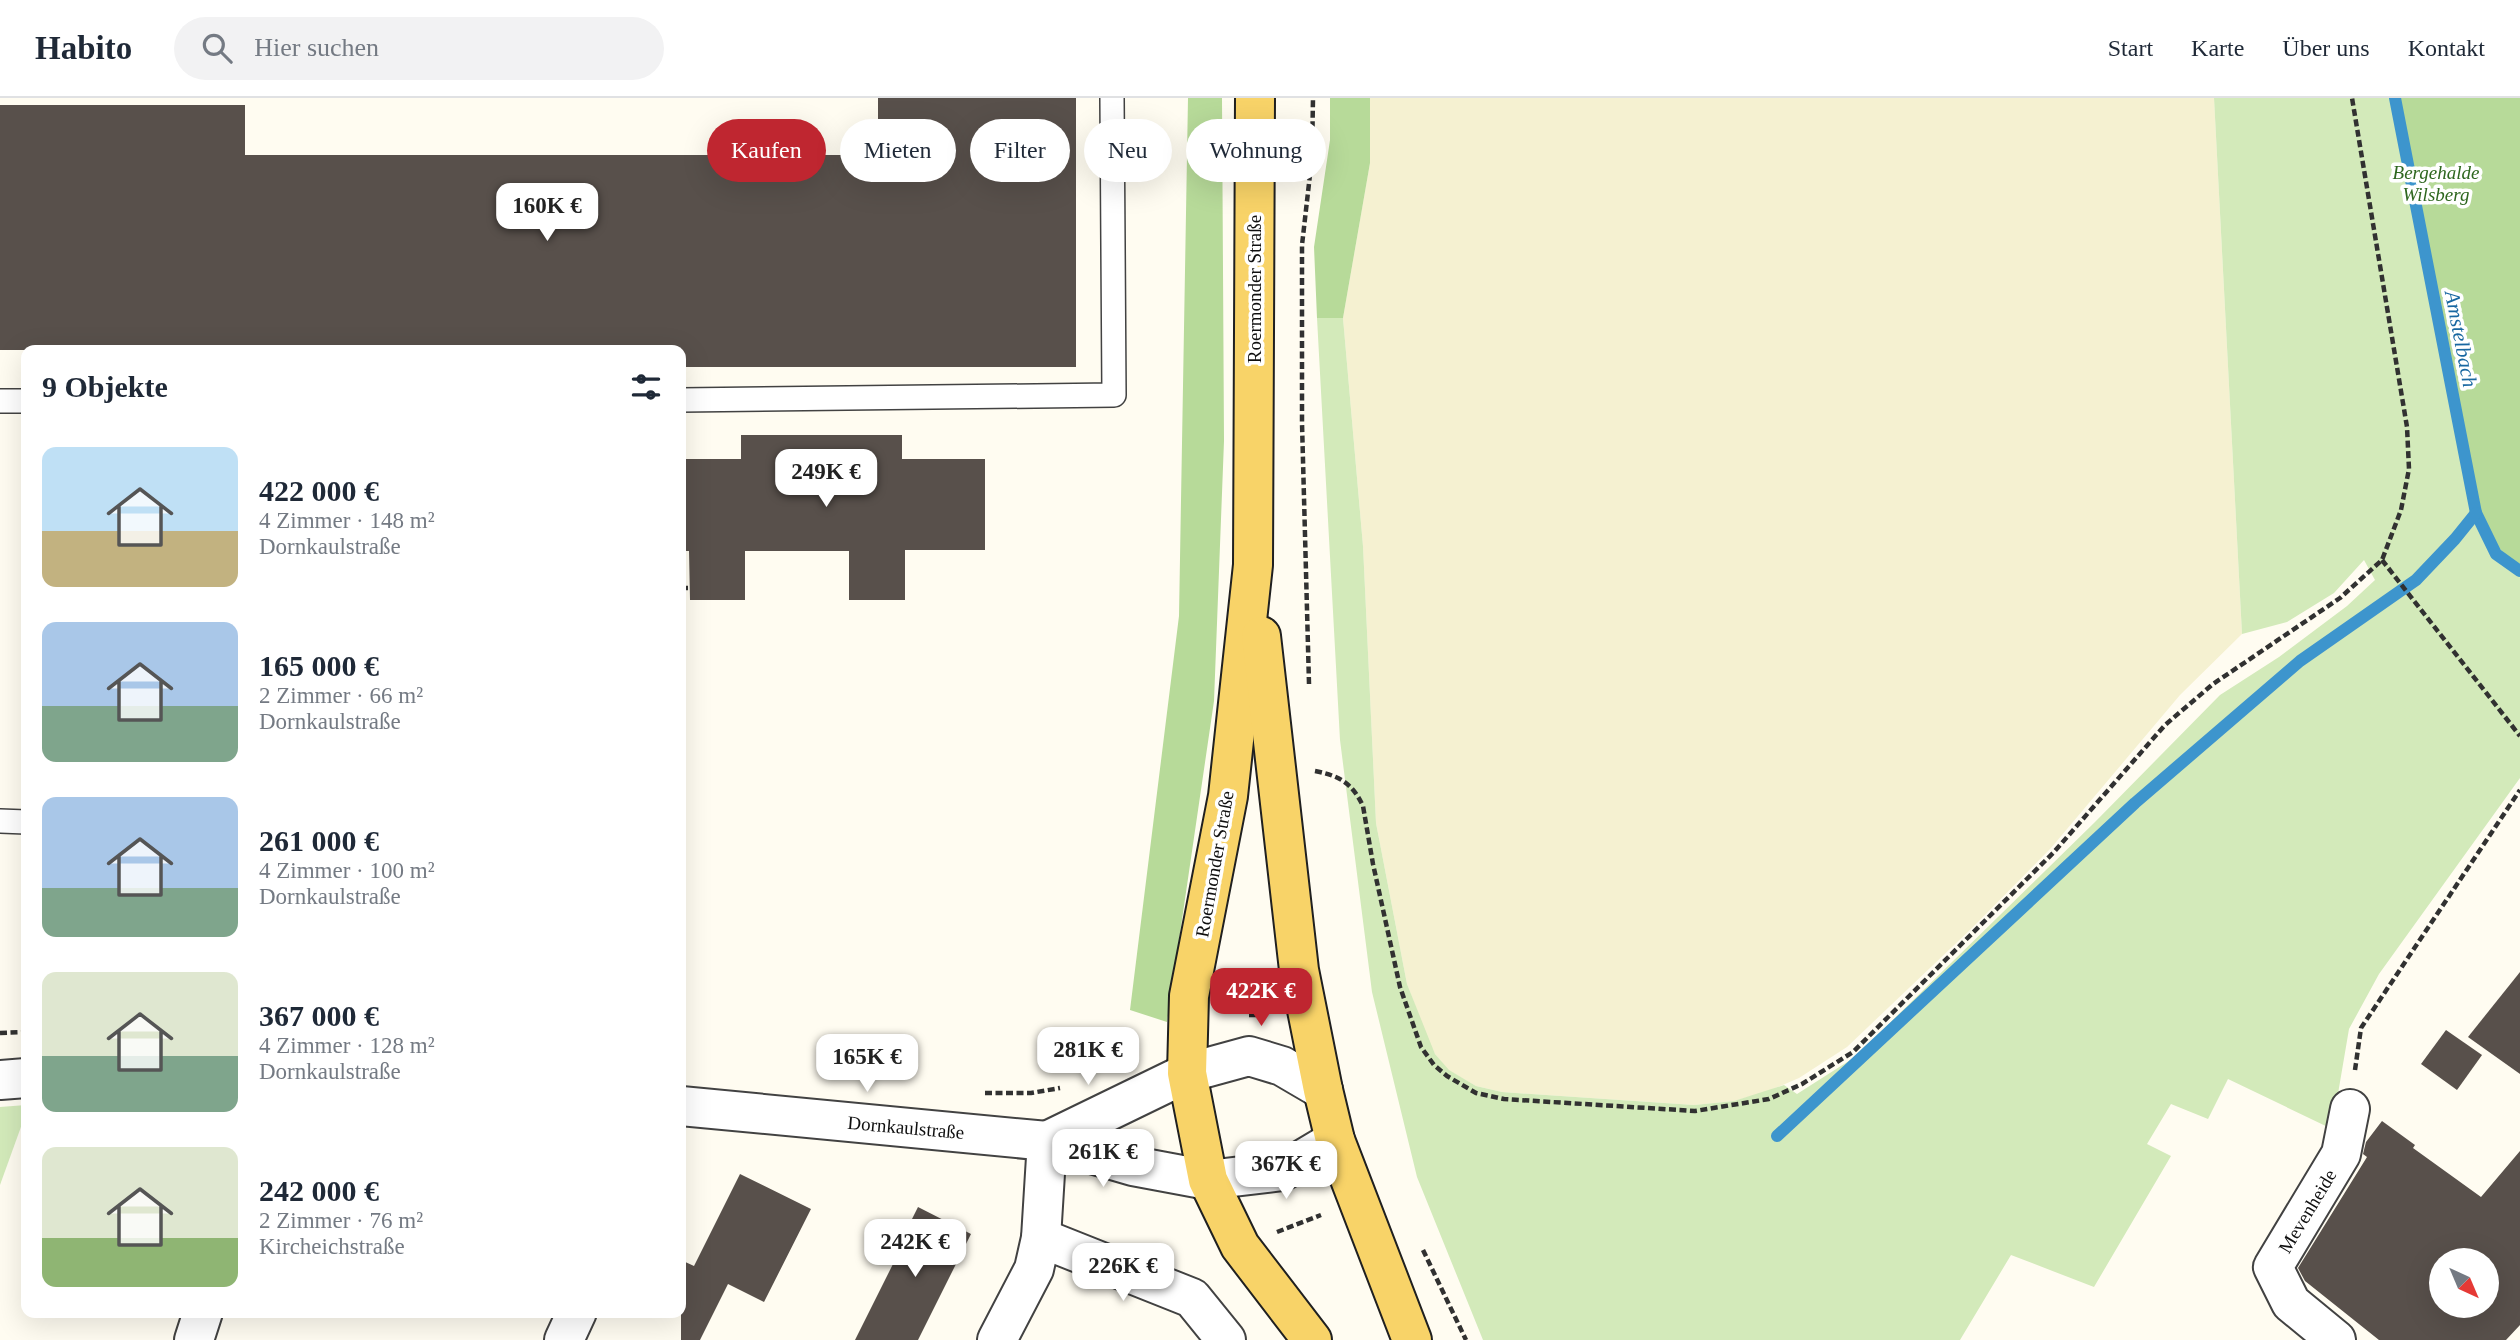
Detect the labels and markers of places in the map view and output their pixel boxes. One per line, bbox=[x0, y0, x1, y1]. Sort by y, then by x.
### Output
pin: 160K € bbox=[490, 184, 604, 243]
pin: 249K € bbox=[769, 450, 883, 509]
pin: 422K € bbox=[1204, 968, 1318, 1028]
pin: 281K € bbox=[1031, 1028, 1145, 1087]
pin: 165K € bbox=[810, 1034, 924, 1094]
pin: 261K € bbox=[1046, 1130, 1160, 1189]
pin: 367K € bbox=[1229, 1142, 1343, 1201]
pin: 242K € bbox=[858, 1220, 972, 1279]
pin: 226K € bbox=[1066, 1244, 1180, 1303]

